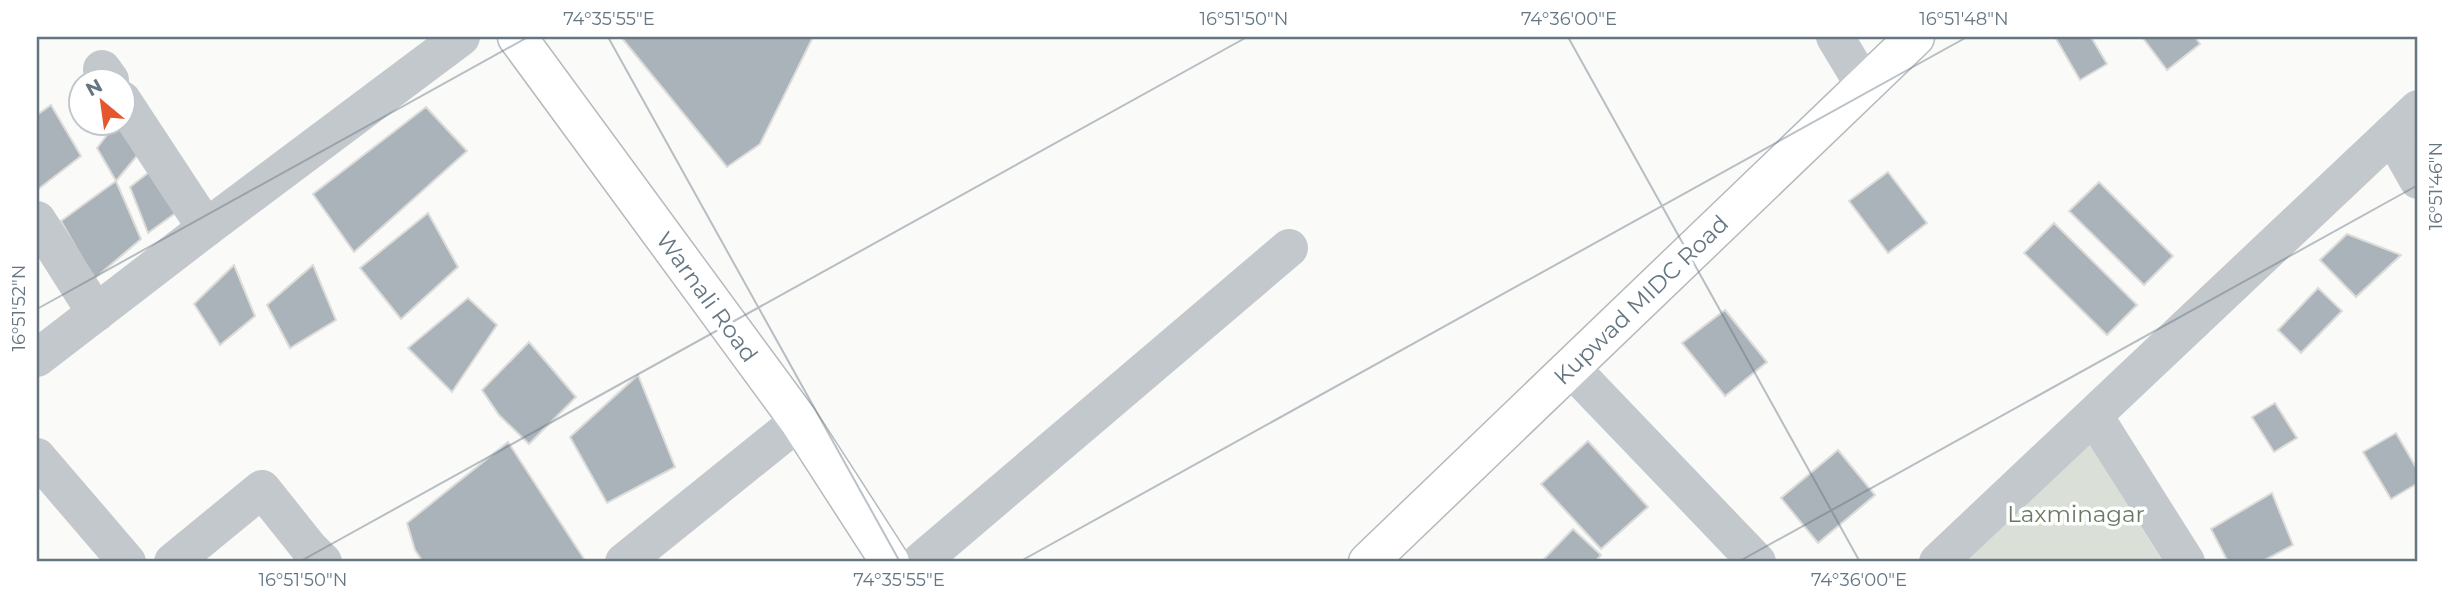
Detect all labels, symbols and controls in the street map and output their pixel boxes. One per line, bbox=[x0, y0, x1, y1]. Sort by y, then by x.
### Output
text: 74°35'55"E bbox=[563, 8, 655, 30]
text: 16°51'50"N bbox=[1200, 8, 1288, 30]
text: 74°36'00"E bbox=[1521, 8, 1617, 30]
text: 16°51'48"N bbox=[1919, 8, 2009, 30]
north arrow bbox=[66, 66, 136, 136]
text: N bbox=[82, 74, 106, 101]
text: 16°51'46"N bbox=[2425, 142, 2447, 230]
street label: Kupwad MIDC Road bbox=[1548, 209, 1734, 391]
street label: Warnali Road bbox=[650, 226, 764, 368]
text: 16°51'52"N bbox=[8, 265, 30, 351]
park label: Laxminagar bbox=[2007, 500, 2145, 528]
text: 16°51'50"N bbox=[259, 569, 347, 591]
text: 74°35'55"E bbox=[853, 569, 945, 591]
text: 74°36'00"E bbox=[1811, 569, 1907, 591]

